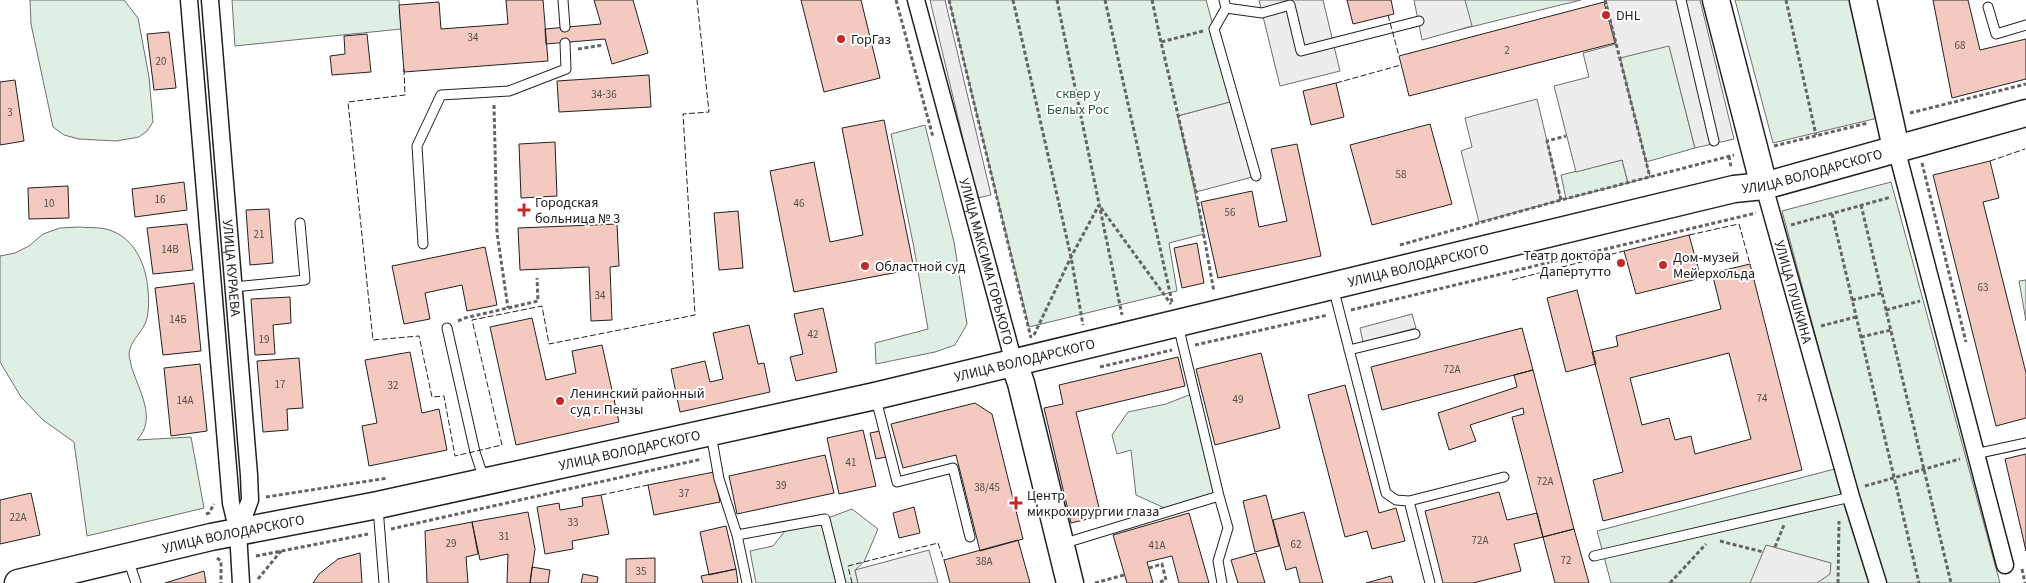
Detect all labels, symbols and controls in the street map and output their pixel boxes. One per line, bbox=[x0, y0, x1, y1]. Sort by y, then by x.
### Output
place label: DHL bbox=[1616, 6, 1641, 26]
marker: DHL bbox=[1600, 9, 1612, 21]
house number: 34 bbox=[468, 30, 479, 45]
place label: ГорГаз bbox=[851, 30, 891, 50]
marker: ГорГаз bbox=[835, 33, 847, 45]
house number: 68 bbox=[1955, 38, 1966, 53]
house number: 2 bbox=[1504, 43, 1510, 58]
house number: 20 bbox=[156, 54, 166, 69]
park label: сквер у Белых Рос bbox=[1047, 84, 1110, 120]
house number: 34-36 bbox=[591, 87, 617, 102]
house number: 3 bbox=[7, 105, 13, 120]
street label: УЛИЦА ВОЛОДАРСКОГО bbox=[1741, 145, 1885, 199]
house number: 58 bbox=[1396, 167, 1407, 182]
street label: УЛИЦА МАКСИМА ГОРЬКОГО bbox=[954, 176, 1018, 348]
house number: 16 bbox=[155, 192, 166, 207]
place label: Городская больница № 3 bbox=[535, 193, 620, 229]
house number: 10 bbox=[44, 196, 54, 211]
house number: 46 bbox=[794, 196, 805, 211]
marker: Городская больница № 3 bbox=[517, 203, 531, 217]
house number: 56 bbox=[1225, 205, 1236, 220]
street label: УЛИЦА КУРАЕВА bbox=[217, 219, 245, 318]
house number: 21 bbox=[254, 227, 264, 242]
street label: УЛИЦА ПУШКИНА bbox=[1769, 238, 1817, 346]
street label: УЛИЦА ВОЛОДАРСКОГО bbox=[1346, 239, 1491, 293]
house number: 14В bbox=[161, 242, 179, 257]
place label: Театр доктора Дапертутто bbox=[1524, 246, 1611, 282]
place label: Дом-музей Мейерхольда bbox=[1673, 248, 1755, 284]
place label: Областной суд bbox=[875, 257, 966, 277]
marker: Театр доктора Дапертутто bbox=[1615, 257, 1627, 269]
marker: Дом-музей Мейерхольда bbox=[1657, 259, 1669, 271]
marker: Областной суд bbox=[859, 260, 871, 272]
house number: 63 bbox=[1978, 280, 1988, 295]
house number: 34 bbox=[595, 288, 606, 303]
house number: 14Б bbox=[169, 312, 187, 327]
house number: 42 bbox=[808, 327, 818, 342]
house number: 19 bbox=[259, 332, 269, 347]
street label: УЛИЦА ВОЛОДАРСКОГО bbox=[952, 334, 1097, 388]
house number: 72А bbox=[1444, 362, 1460, 377]
house number: 17 bbox=[275, 377, 285, 392]
house number: 32 bbox=[388, 378, 398, 393]
place label: Ленинский районный суд г. Пензы bbox=[570, 384, 705, 420]
house number: 74 bbox=[1757, 391, 1768, 406]
house number: 49 bbox=[1233, 392, 1243, 407]
house number: 14А bbox=[177, 393, 193, 408]
marker: Ленинский районный суд г. Пензы bbox=[554, 395, 566, 407]
street label: УЛИЦА ВОЛОДАРСКОГО bbox=[557, 426, 702, 476]
house number: 41 bbox=[846, 455, 856, 470]
house number: 72А bbox=[1537, 474, 1553, 489]
house number: 39 bbox=[776, 478, 786, 493]
house number: 38/45 bbox=[974, 480, 1000, 495]
house number: 37 bbox=[679, 486, 689, 501]
place label: Центр микрохирургии глаза bbox=[1027, 486, 1159, 522]
marker: Центр микрохирургии глаза bbox=[1009, 496, 1023, 510]
house number: 22А bbox=[10, 510, 26, 525]
street label: УЛИЦА ВОЛОДАРСКОГО bbox=[161, 510, 306, 559]
house number: 33 bbox=[568, 515, 578, 530]
house number: 31 bbox=[499, 529, 509, 544]
house number: 72А bbox=[1472, 533, 1488, 548]
house number: 29 bbox=[446, 536, 456, 551]
house number: 62 bbox=[1291, 537, 1301, 552]
house number: 41А bbox=[1149, 538, 1165, 553]
house number: 72 bbox=[1561, 553, 1571, 568]
house number: 38А bbox=[976, 554, 992, 569]
house number: 35 bbox=[636, 564, 646, 579]

